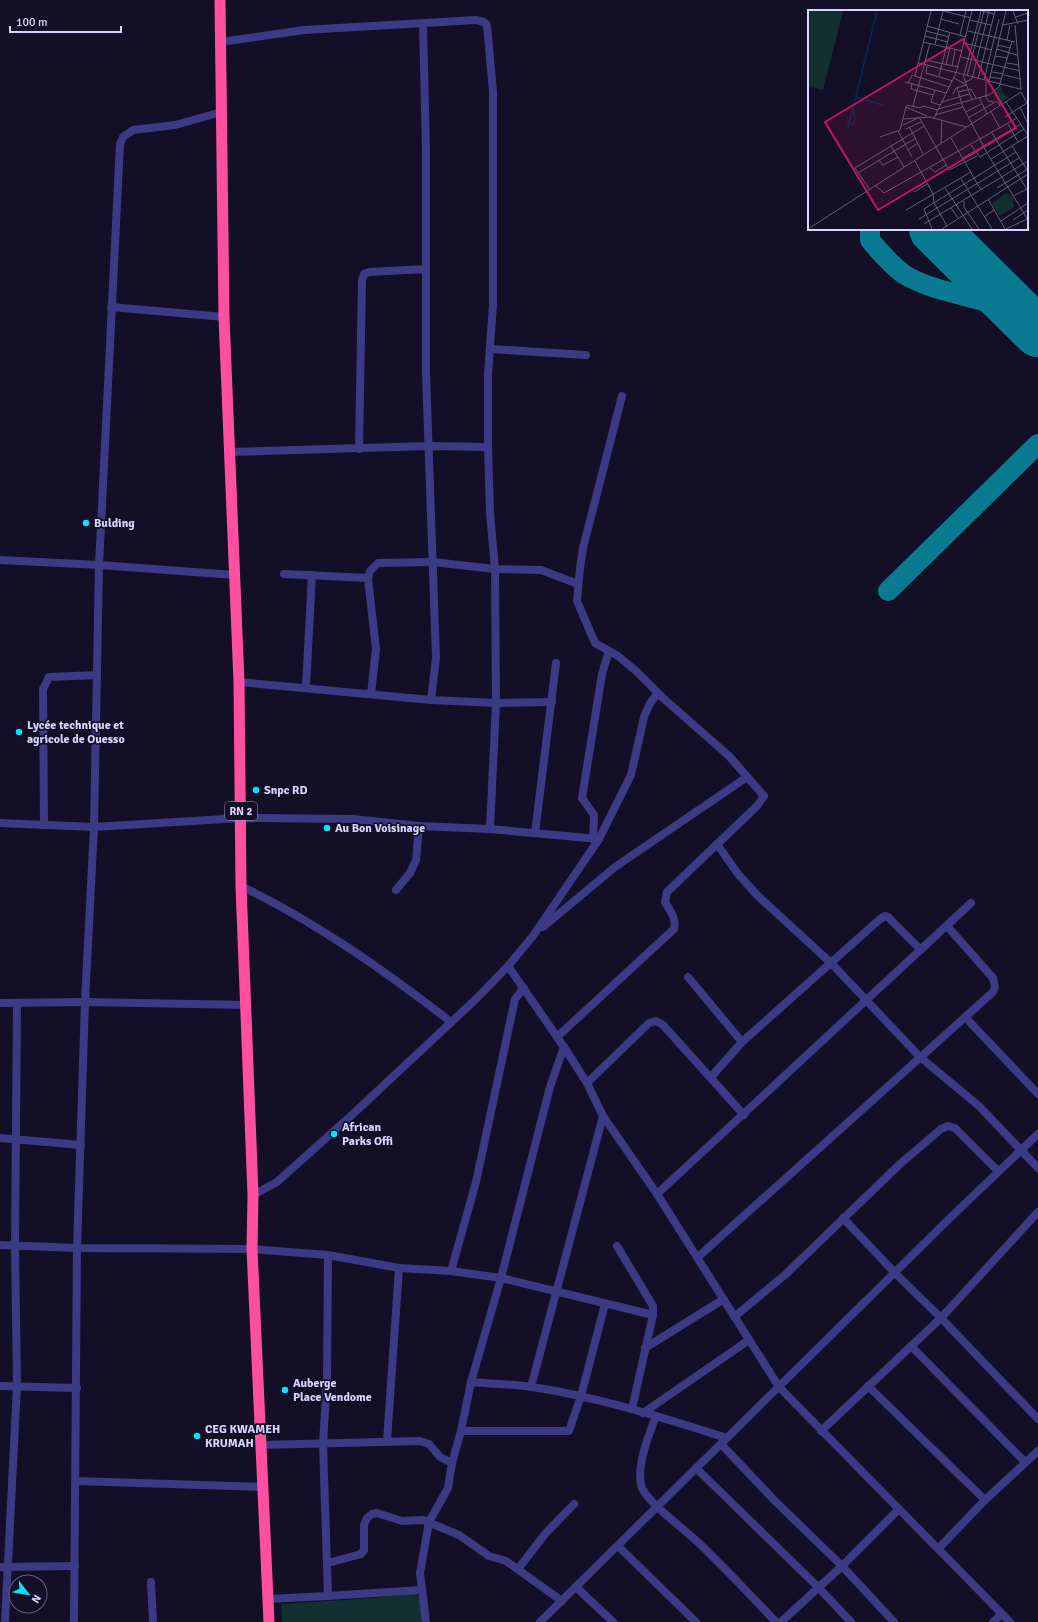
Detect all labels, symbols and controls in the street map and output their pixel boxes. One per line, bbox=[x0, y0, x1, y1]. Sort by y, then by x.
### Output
scale bar bbox=[10, 8, 121, 34]
inset map bbox=[808, 10, 1028, 230]
text: 100 m bbox=[16, 15, 48, 30]
place label: Bulding bbox=[94, 516, 135, 531]
marker: Bulding bbox=[81, 518, 91, 528]
place label: Lycée technique et agricole de Ouesso bbox=[27, 718, 125, 747]
marker: Lycée technique et agricole de Ouesso bbox=[14, 727, 24, 737]
place label: Snpc RD bbox=[264, 783, 307, 798]
marker: Snpc RD bbox=[251, 785, 261, 795]
road number: RN 2 bbox=[225, 802, 257, 820]
place label: Au Bon Voisinage bbox=[335, 821, 425, 836]
marker: Au Bon Voisinage bbox=[322, 823, 332, 833]
place label: African Parks Offi bbox=[342, 1120, 393, 1149]
marker: African Parks Offi bbox=[329, 1129, 339, 1139]
place label: Auberge Place Vendome bbox=[293, 1376, 372, 1405]
marker: Auberge Place Vendome bbox=[280, 1385, 290, 1395]
place label: CEG KWAMEH KRUMAH bbox=[205, 1422, 280, 1451]
marker: CEG KWAMEH KRUMAH bbox=[192, 1431, 202, 1441]
north arrow bbox=[8, 1574, 48, 1614]
text: N bbox=[29, 1592, 44, 1606]

